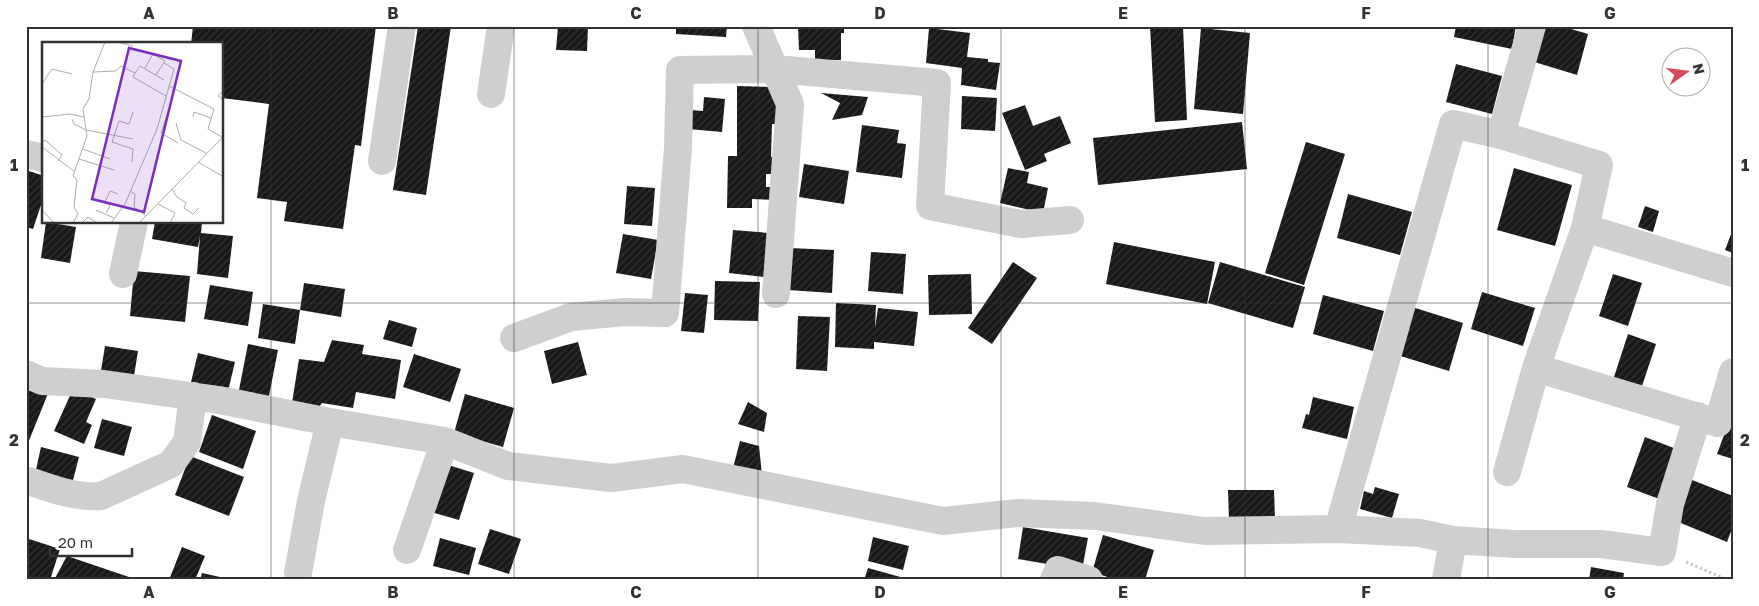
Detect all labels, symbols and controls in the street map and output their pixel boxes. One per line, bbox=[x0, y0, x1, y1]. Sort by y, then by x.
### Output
text: A bbox=[143, 3, 155, 23]
text: B bbox=[387, 3, 399, 23]
text: C bbox=[630, 3, 642, 23]
text: D bbox=[874, 3, 886, 23]
text: E bbox=[1118, 3, 1128, 23]
text: F bbox=[1361, 3, 1371, 23]
text: G bbox=[1604, 3, 1616, 23]
inset map bbox=[42, 42, 224, 224]
north arrow bbox=[1662, 48, 1712, 98]
text: N bbox=[1690, 62, 1709, 76]
text: 1 bbox=[10, 155, 18, 175]
text: 1 bbox=[1741, 155, 1749, 175]
text: 2 bbox=[9, 430, 19, 450]
text: 2 bbox=[1740, 430, 1750, 450]
scale bar bbox=[50, 526, 132, 558]
text: 20 m bbox=[58, 533, 93, 551]
text: A bbox=[143, 582, 155, 602]
text: B bbox=[387, 582, 399, 602]
text: C bbox=[630, 582, 642, 602]
text: D bbox=[874, 582, 886, 602]
text: E bbox=[1118, 582, 1128, 602]
text: F bbox=[1361, 582, 1371, 602]
text: G bbox=[1604, 582, 1616, 602]

